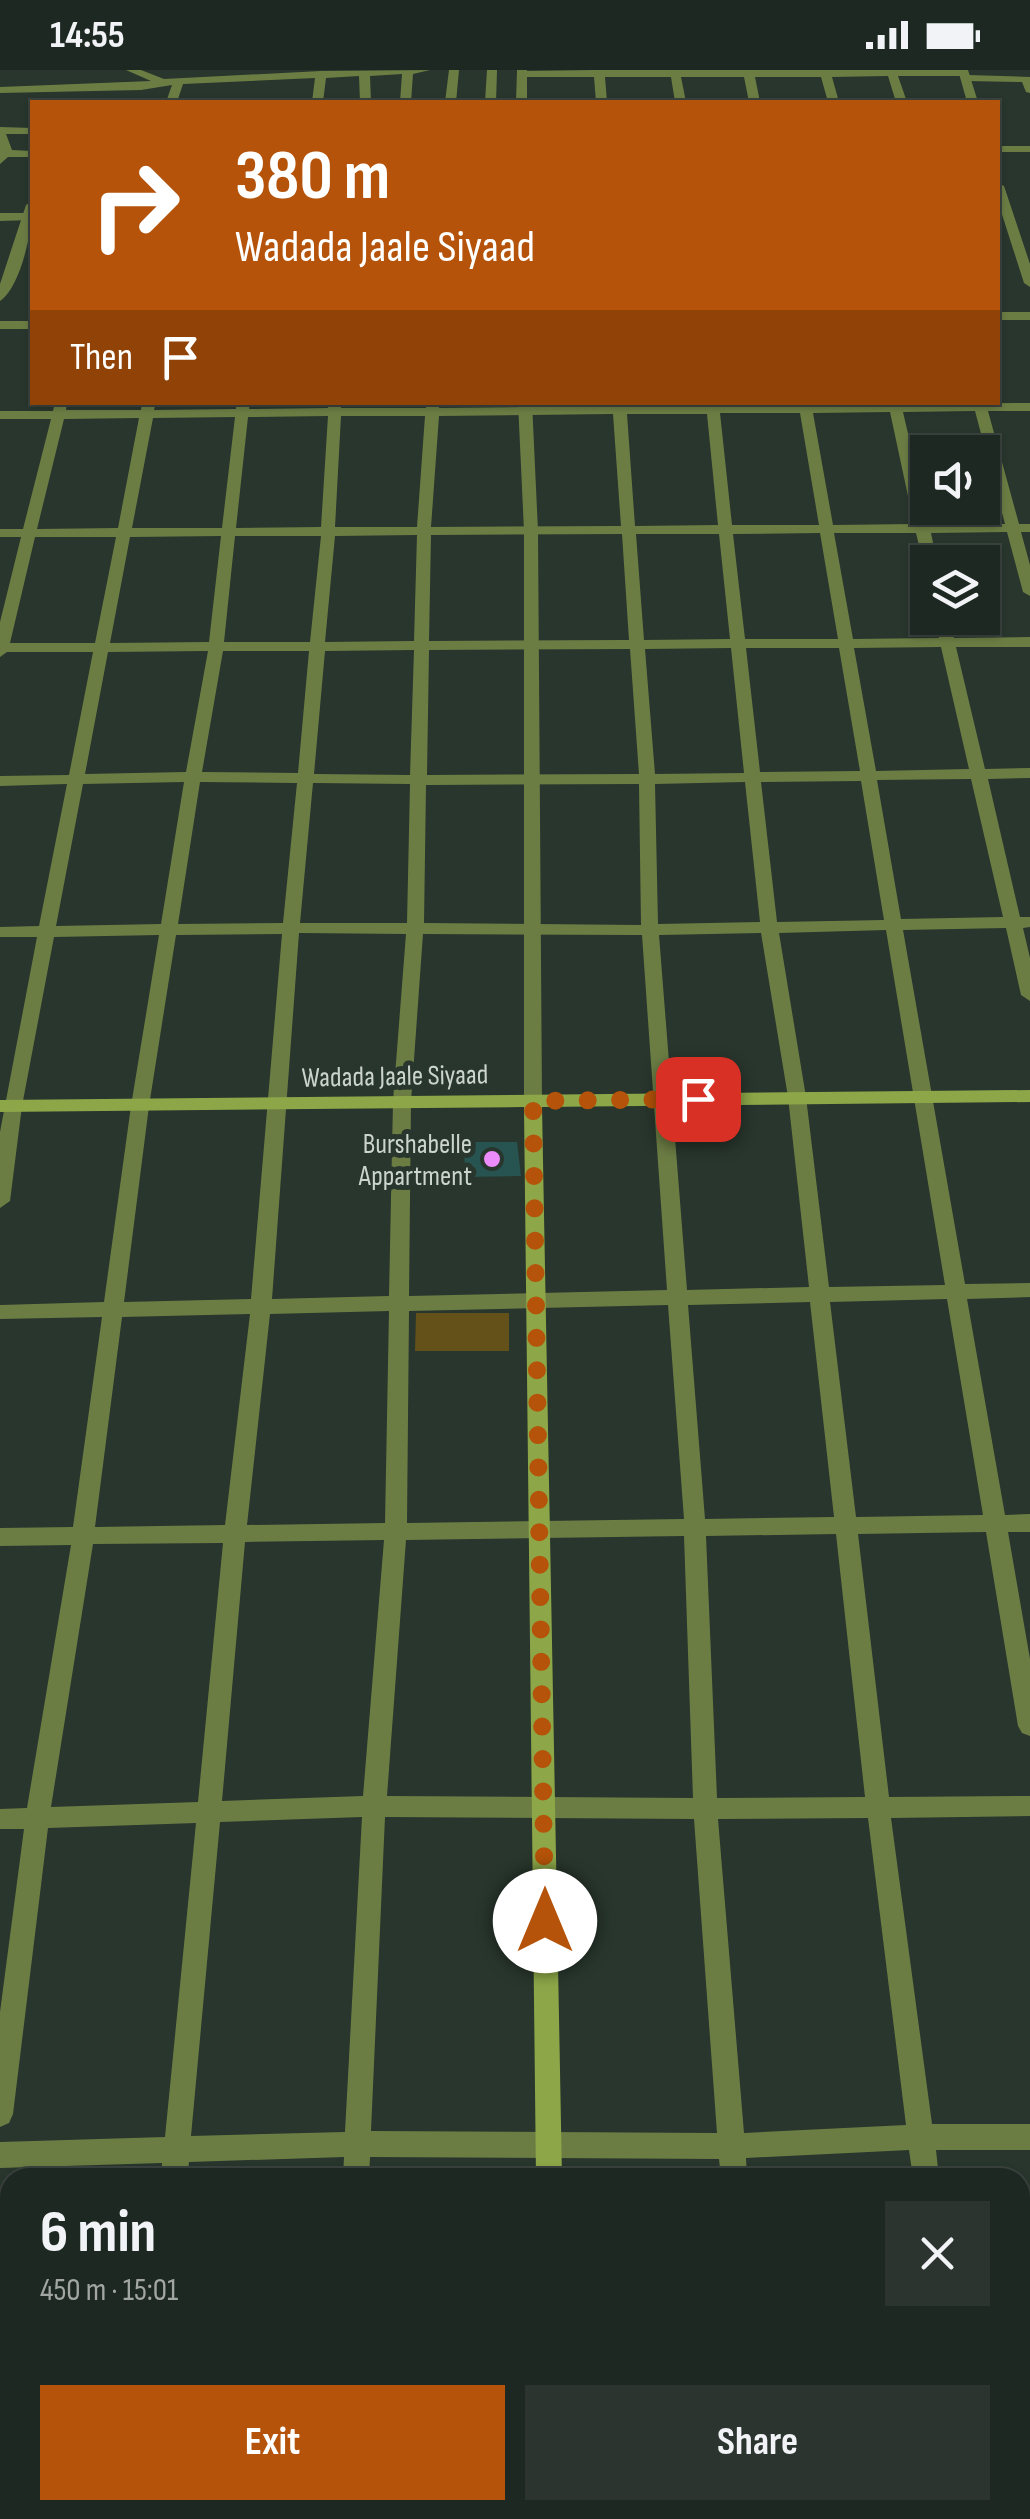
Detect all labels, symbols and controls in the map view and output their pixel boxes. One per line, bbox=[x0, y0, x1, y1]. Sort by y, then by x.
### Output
text: 14:55 bbox=[50, 13, 125, 58]
text: 380 m bbox=[235, 135, 390, 219]
icon: right bbox=[70, 140, 200, 270]
text: Wadada Jaale Siyaad bbox=[235, 220, 535, 275]
icon: arrive bbox=[153, 330, 208, 385]
text: Then bbox=[70, 335, 133, 380]
map controls bbox=[910, 435, 1000, 635]
button: sound bbox=[910, 435, 1000, 525]
button: layers bbox=[910, 545, 1000, 635]
pin bbox=[656, 1057, 741, 1142]
street label: Wadada Jaale Siyaad bbox=[301, 1058, 489, 1095]
icon: arrive bbox=[671, 1072, 726, 1127]
place label: Burshabelle Appartment bbox=[358, 1128, 472, 1193]
marker: Burshabelle Appartment bbox=[481, 1148, 503, 1170]
position arrow bbox=[493, 1869, 597, 1973]
text: 6 min bbox=[40, 2197, 156, 2269]
button: close bbox=[885, 2201, 990, 2306]
text: 450 m · 15:01 bbox=[40, 2271, 178, 2310]
button: Exit bbox=[40, 2385, 505, 2500]
button: Share bbox=[525, 2385, 990, 2500]

